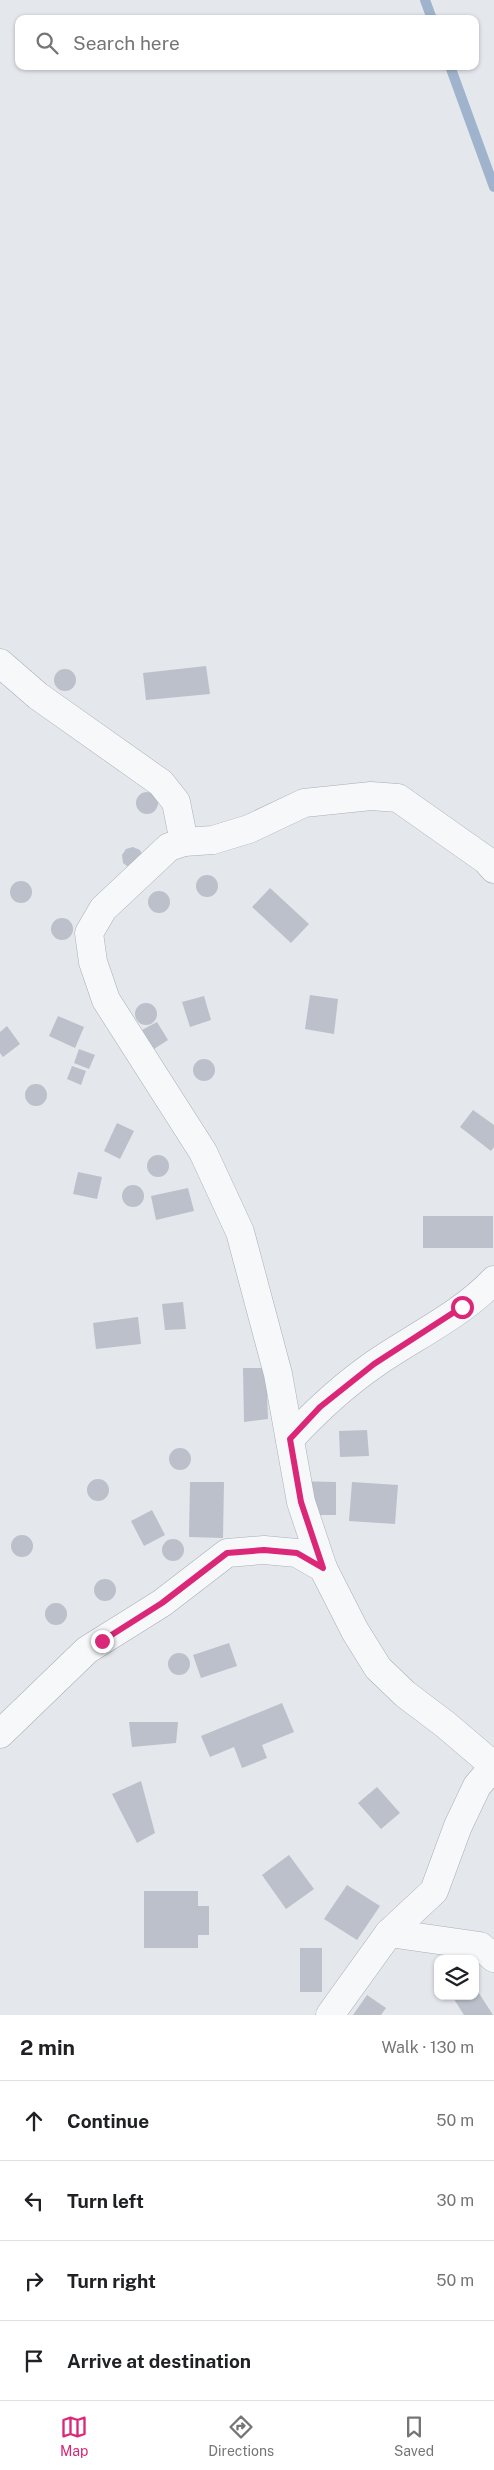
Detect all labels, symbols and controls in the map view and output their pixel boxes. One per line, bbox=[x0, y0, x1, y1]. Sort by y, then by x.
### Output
search box bbox=[15, 15, 479, 70]
icon: search bbox=[33, 29, 61, 57]
text: Search here bbox=[73, 32, 180, 54]
route start bbox=[451, 1296, 474, 1319]
route end bbox=[91, 1630, 114, 1653]
map controls bbox=[434, 1955, 479, 2000]
button: layers bbox=[434, 1955, 479, 2000]
text: 2 min bbox=[20, 2035, 75, 2060]
text: Walk · 130 m bbox=[381, 2038, 474, 2057]
icon: ahead bbox=[20, 2107, 48, 2135]
text: Continue bbox=[67, 2110, 149, 2132]
text: 50 m bbox=[436, 2111, 474, 2130]
icon: left bbox=[20, 2187, 48, 2215]
text: Turn left bbox=[67, 2190, 144, 2212]
text: 30 m bbox=[437, 2191, 474, 2210]
icon: right bbox=[20, 2267, 48, 2295]
text: Turn right bbox=[67, 2270, 156, 2292]
text: 50 m bbox=[436, 2271, 474, 2290]
icon: arrive bbox=[20, 2347, 48, 2375]
text: Arrive at destination bbox=[67, 2350, 251, 2372]
tab: Map bbox=[60, 2413, 88, 2459]
tab: Directions bbox=[208, 2413, 274, 2459]
tab: Saved bbox=[394, 2413, 434, 2459]

